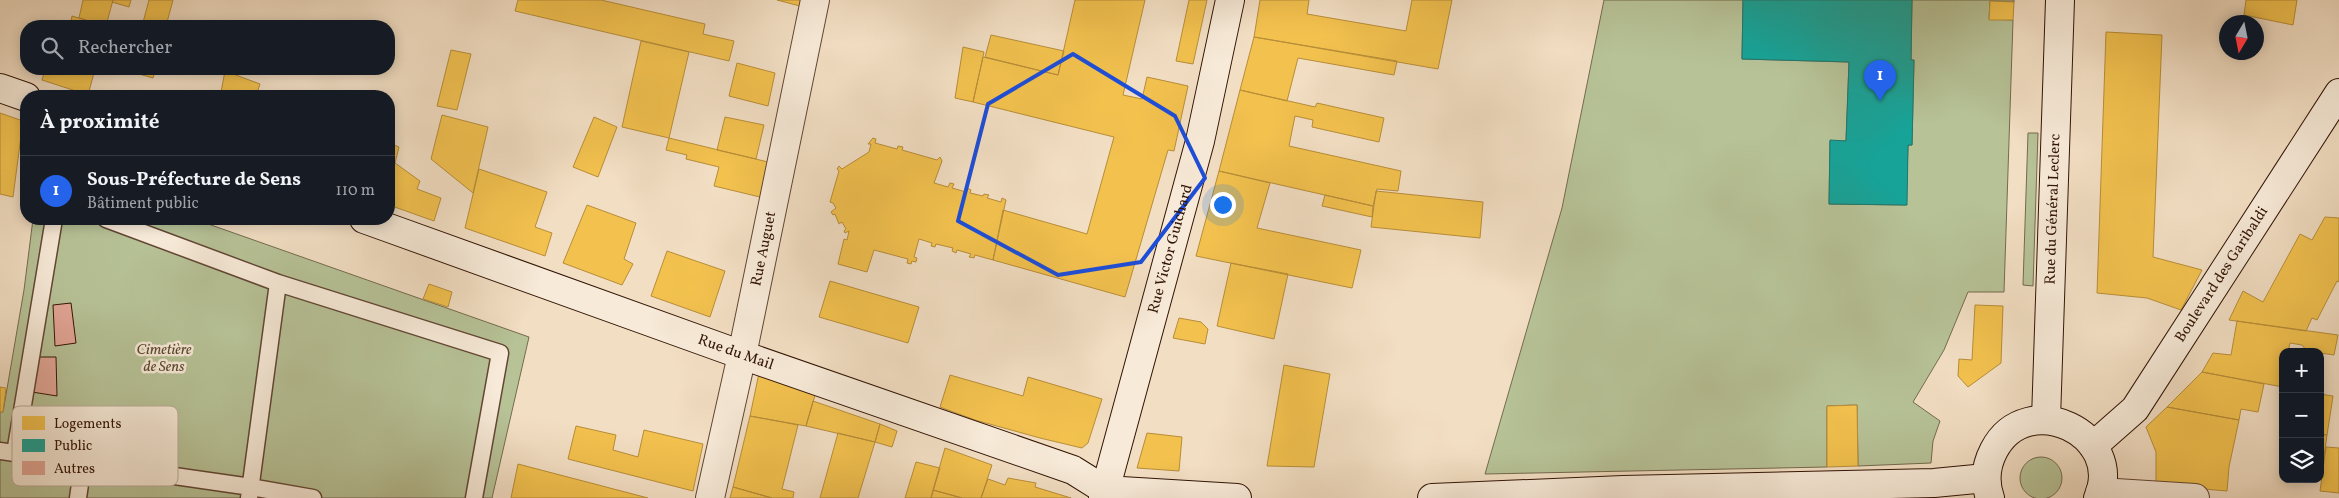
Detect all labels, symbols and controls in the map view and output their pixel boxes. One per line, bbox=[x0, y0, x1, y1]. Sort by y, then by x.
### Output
north arrow bbox=[2219, 15, 2264, 60]
search box bbox=[20, 20, 395, 75]
icon: search bbox=[38, 34, 66, 62]
text: Rechercher bbox=[78, 35, 172, 61]
pin: 1 bbox=[1864, 60, 1896, 101]
text: À proximité bbox=[40, 108, 159, 137]
street label: Rue du Général Leclerc bbox=[2040, 133, 2066, 285]
text: Sous-Préfecture de Sens bbox=[87, 167, 301, 193]
text: 1 bbox=[53, 180, 59, 202]
text: 110 m bbox=[336, 180, 375, 202]
street label: Rue Victor Guichard bbox=[1143, 182, 1198, 316]
your location bbox=[1210, 192, 1236, 218]
text: Bâtiment public bbox=[87, 193, 199, 215]
street label: Boulevard des Garibaldi bbox=[2170, 203, 2273, 347]
street label: Rue Auguet bbox=[746, 209, 782, 288]
street label: Rue du Mail bbox=[695, 329, 777, 376]
park label: Cimetière de Sens bbox=[137, 340, 192, 378]
map controls bbox=[2279, 348, 2324, 483]
button: + bbox=[2279, 348, 2324, 393]
button: − bbox=[2279, 393, 2324, 438]
legend bbox=[12, 406, 178, 486]
text: Logements bbox=[54, 415, 121, 434]
text: Public bbox=[54, 437, 92, 456]
button: layers bbox=[2279, 438, 2324, 483]
text: Autres bbox=[54, 460, 95, 479]

